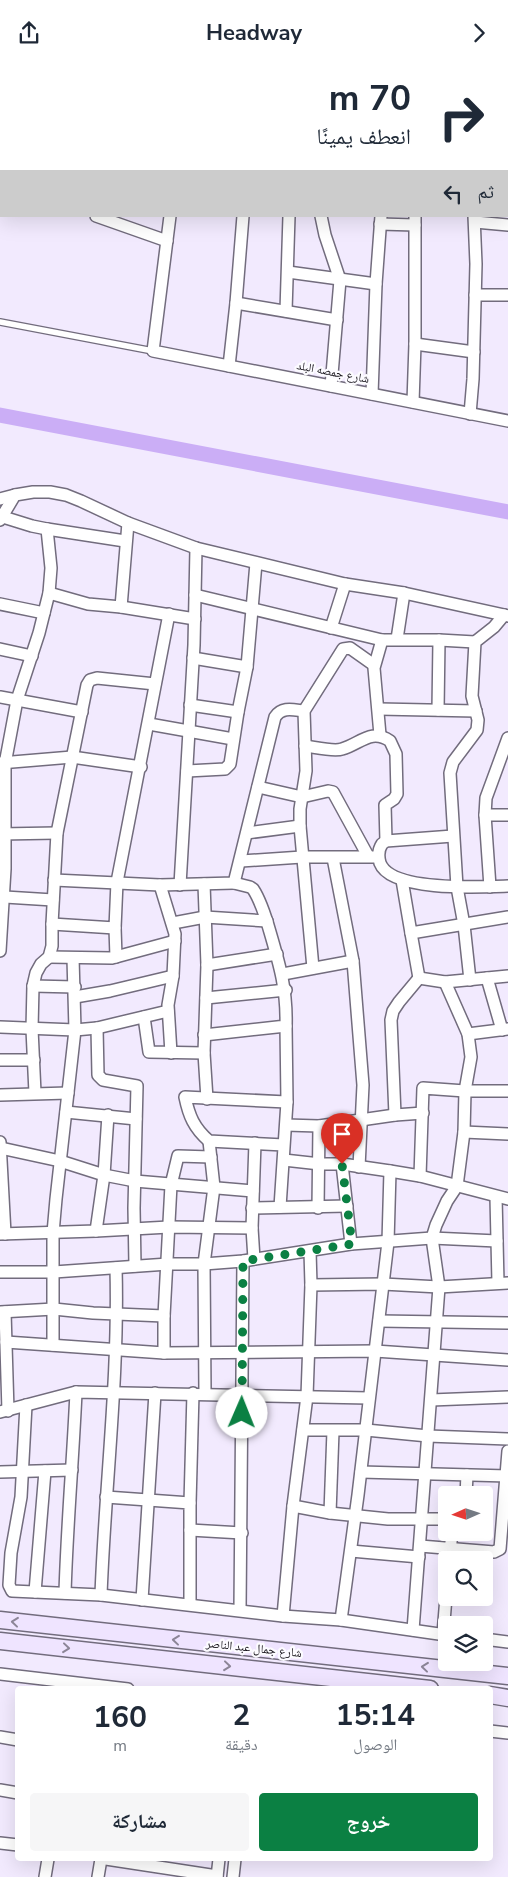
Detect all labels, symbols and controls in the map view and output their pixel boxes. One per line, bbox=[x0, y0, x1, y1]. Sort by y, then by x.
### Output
text: Headway bbox=[206, 18, 302, 48]
icon: share bbox=[15, 19, 43, 47]
icon: forward bbox=[465, 19, 493, 47]
text: 70 m bbox=[329, 75, 411, 122]
icon: right bbox=[429, 85, 494, 150]
text: انعطف يمينًا bbox=[317, 122, 411, 152]
text: ثم bbox=[477, 179, 494, 205]
icon: left bbox=[439, 180, 467, 208]
street label: شارع جمصه البلد bbox=[295, 357, 371, 387]
pin bbox=[321, 1113, 363, 1164]
icon: arrive bbox=[328, 1120, 356, 1148]
position arrow bbox=[215, 1386, 267, 1438]
north arrow bbox=[438, 1486, 492, 1541]
map controls bbox=[438, 1486, 493, 1671]
button: search bbox=[438, 1551, 493, 1606]
button: layers bbox=[438, 1616, 493, 1671]
one-way arrow bbox=[10, 1617, 18, 1628]
one-way arrow bbox=[172, 1635, 180, 1646]
street label: شارع جمال عبد الناصر bbox=[204, 1635, 303, 1661]
one-way arrow bbox=[62, 1642, 70, 1653]
one-way arrow bbox=[224, 1660, 232, 1671]
one-way arrow bbox=[420, 1662, 428, 1673]
text: 2 bbox=[232, 1695, 250, 1736]
text: 15:14 bbox=[336, 1695, 415, 1736]
text: 160 bbox=[93, 1697, 147, 1738]
text: دقيقة bbox=[225, 1734, 258, 1756]
text: الوصول bbox=[353, 1734, 397, 1756]
text: m bbox=[113, 1735, 127, 1757]
button: مشاركة bbox=[30, 1793, 249, 1851]
button: خروج bbox=[259, 1793, 478, 1851]

